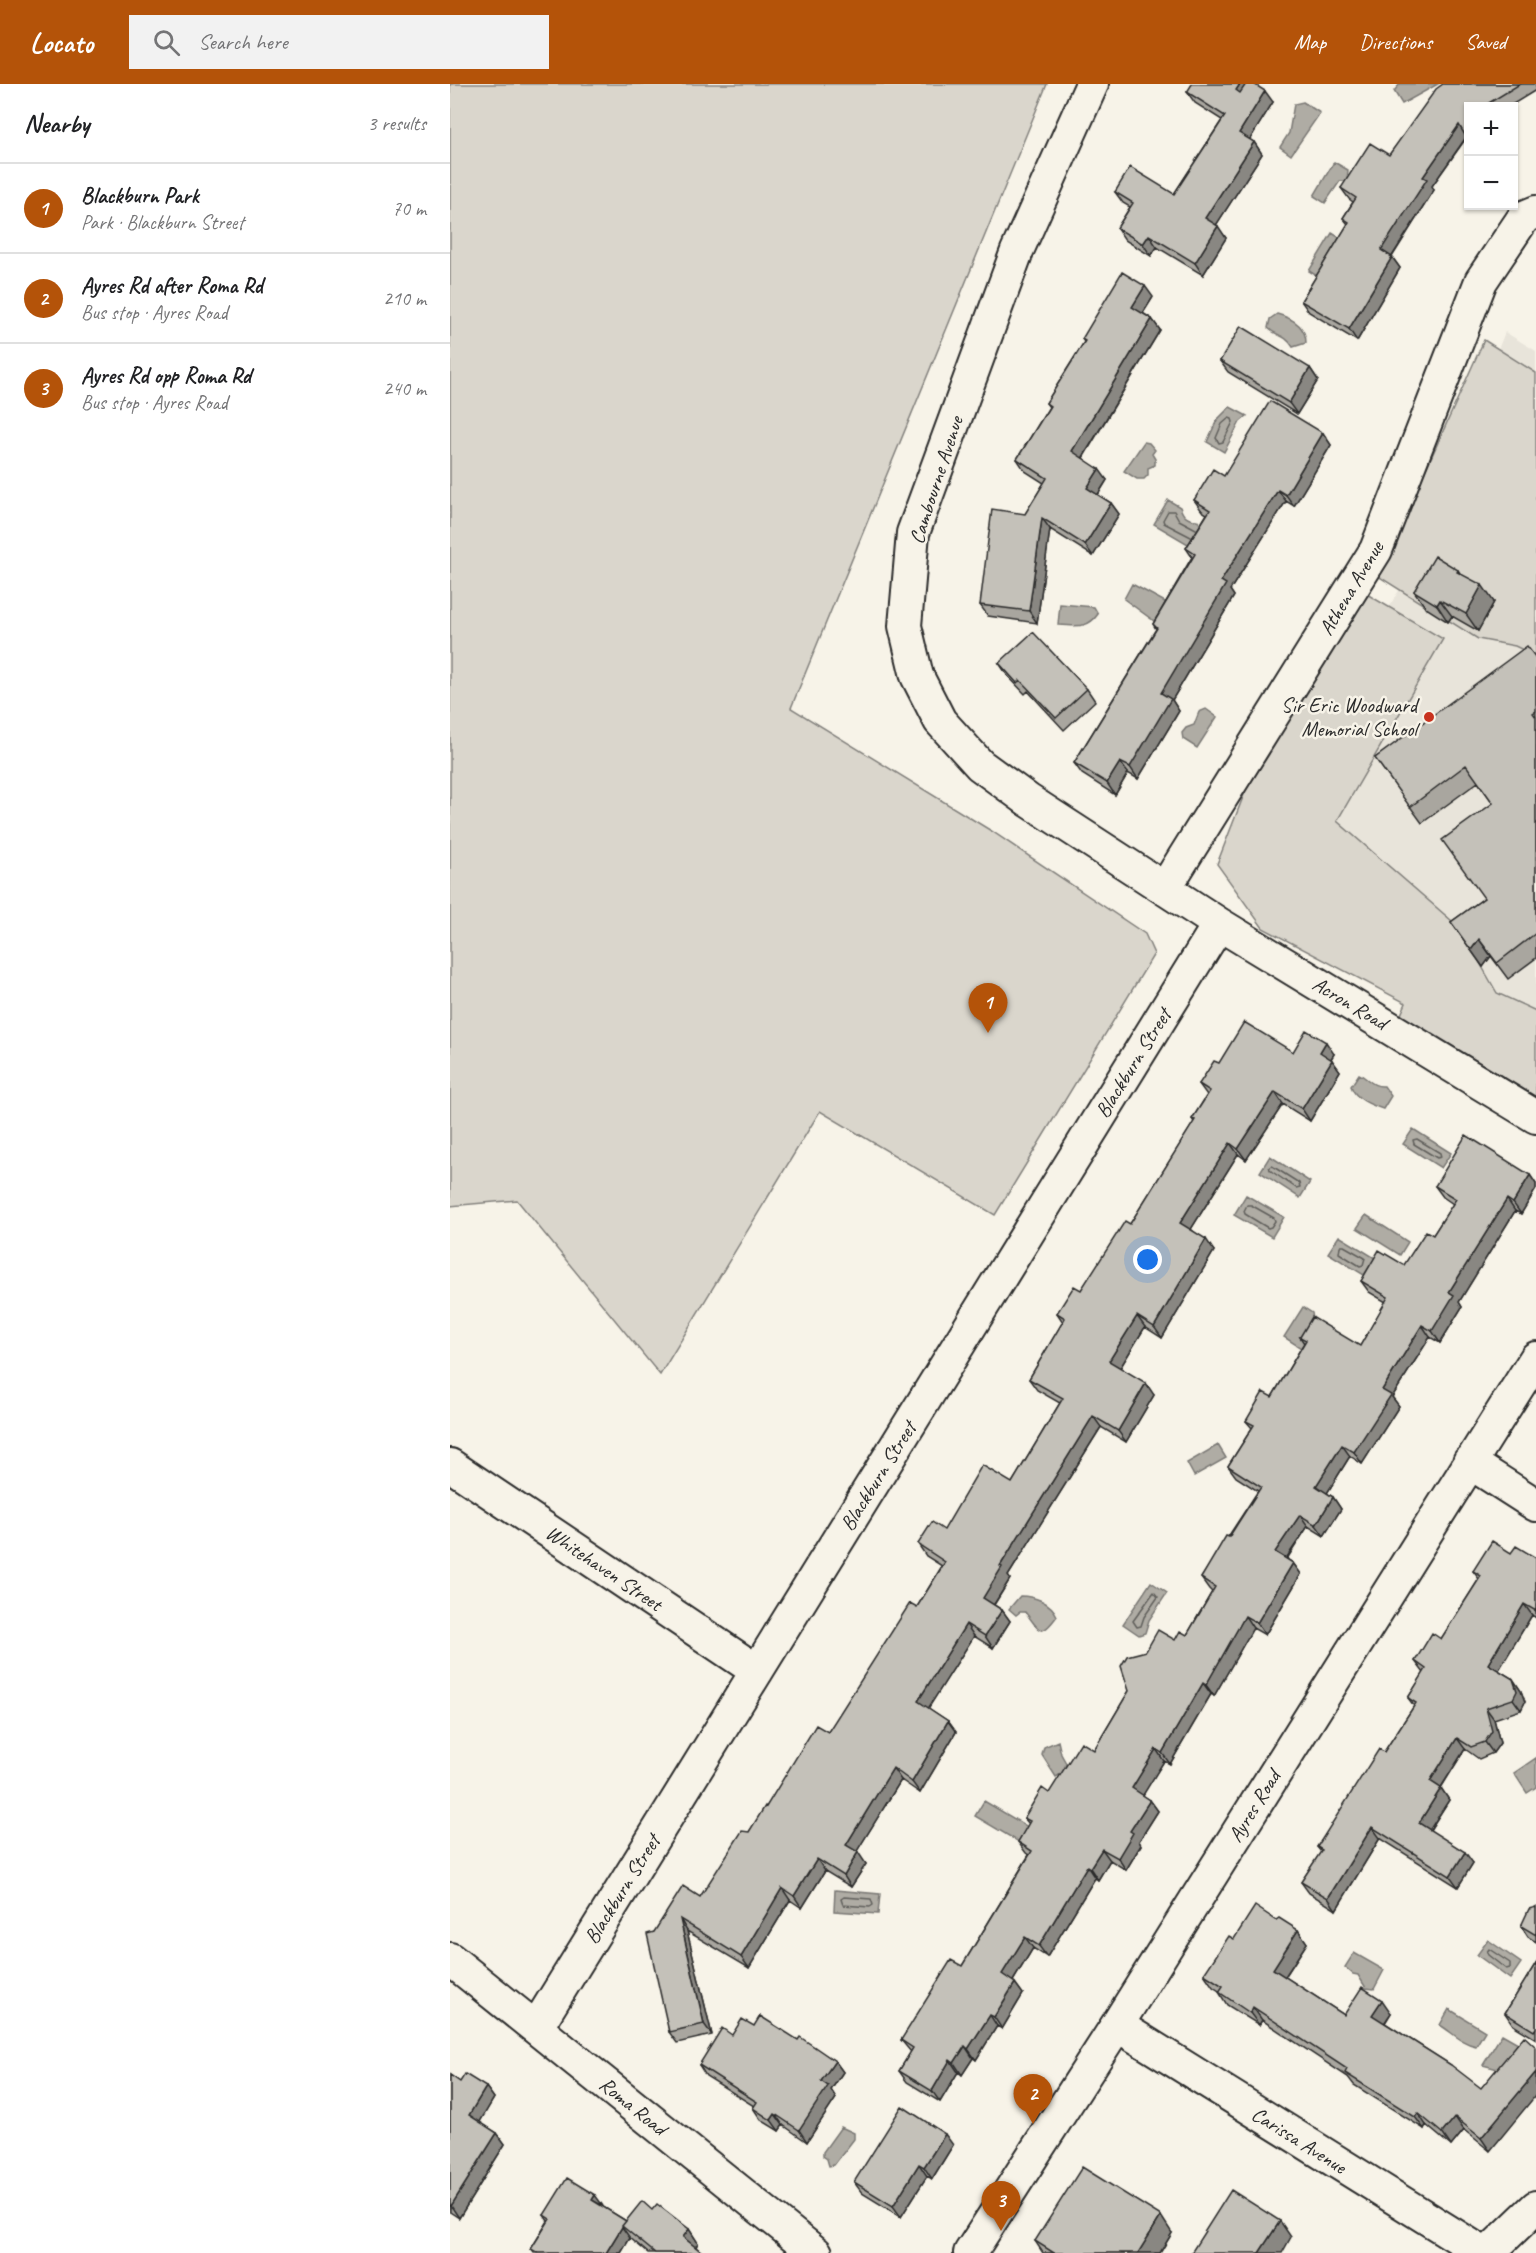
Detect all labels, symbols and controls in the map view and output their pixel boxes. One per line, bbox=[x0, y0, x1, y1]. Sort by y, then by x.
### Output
search box bbox=[129, 15, 549, 69]
text: Locato bbox=[30, 25, 93, 60]
icon: search bbox=[150, 26, 183, 59]
text: Search here bbox=[198, 28, 288, 56]
text: Map bbox=[1294, 29, 1326, 55]
text: Directions bbox=[1359, 29, 1432, 55]
text: Saved bbox=[1465, 29, 1506, 55]
map controls bbox=[1464, 102, 1518, 210]
button: + bbox=[1464, 102, 1518, 156]
text: Nearby bbox=[24, 107, 89, 140]
text: 3 results bbox=[367, 111, 426, 136]
button: − bbox=[1464, 156, 1518, 210]
text: Blackburn Park bbox=[81, 182, 199, 210]
text: 1 bbox=[39, 196, 48, 221]
text: 70 m bbox=[392, 196, 426, 221]
text: Park · Blackburn Street bbox=[81, 210, 244, 235]
text: Ayres Rd after Roma Rd bbox=[81, 272, 263, 300]
text: 2 bbox=[39, 286, 48, 311]
text: 210 m bbox=[383, 286, 426, 311]
text: Bus stop · Ayres Road bbox=[81, 300, 228, 325]
text: Ayres Rd opp Roma Rd bbox=[81, 362, 251, 390]
text: 3 bbox=[39, 376, 48, 401]
text: 240 m bbox=[383, 376, 426, 401]
text: Bus stop · Ayres Road bbox=[81, 390, 228, 415]
street label: Cambourne Avenue bbox=[903, 411, 969, 547]
street label: Athena Avenue bbox=[1313, 535, 1390, 640]
place label: Sir Eric Woodward Memorial School bbox=[1281, 692, 1421, 742]
marker: Sir Eric Woodward Memorial School bbox=[1422, 710, 1436, 724]
street label: Acron Road bbox=[1308, 971, 1395, 1037]
pin: 1 bbox=[968, 984, 1008, 1033]
street label: Blackburn Street bbox=[1089, 1001, 1178, 1122]
your location bbox=[1133, 1245, 1162, 1274]
street label: Blackburn Street bbox=[834, 1414, 923, 1535]
street label: Whitehaven Street bbox=[541, 1519, 669, 1618]
street label: Ayres Road bbox=[1222, 1762, 1288, 1847]
street label: Blackburn Street bbox=[578, 1827, 667, 1948]
street label: Roma Road bbox=[594, 2071, 675, 2143]
pin: 2 bbox=[1014, 2074, 1052, 2124]
street label: Carissa Avenue bbox=[1247, 2101, 1352, 2180]
pin: 3 bbox=[982, 2182, 1020, 2231]

